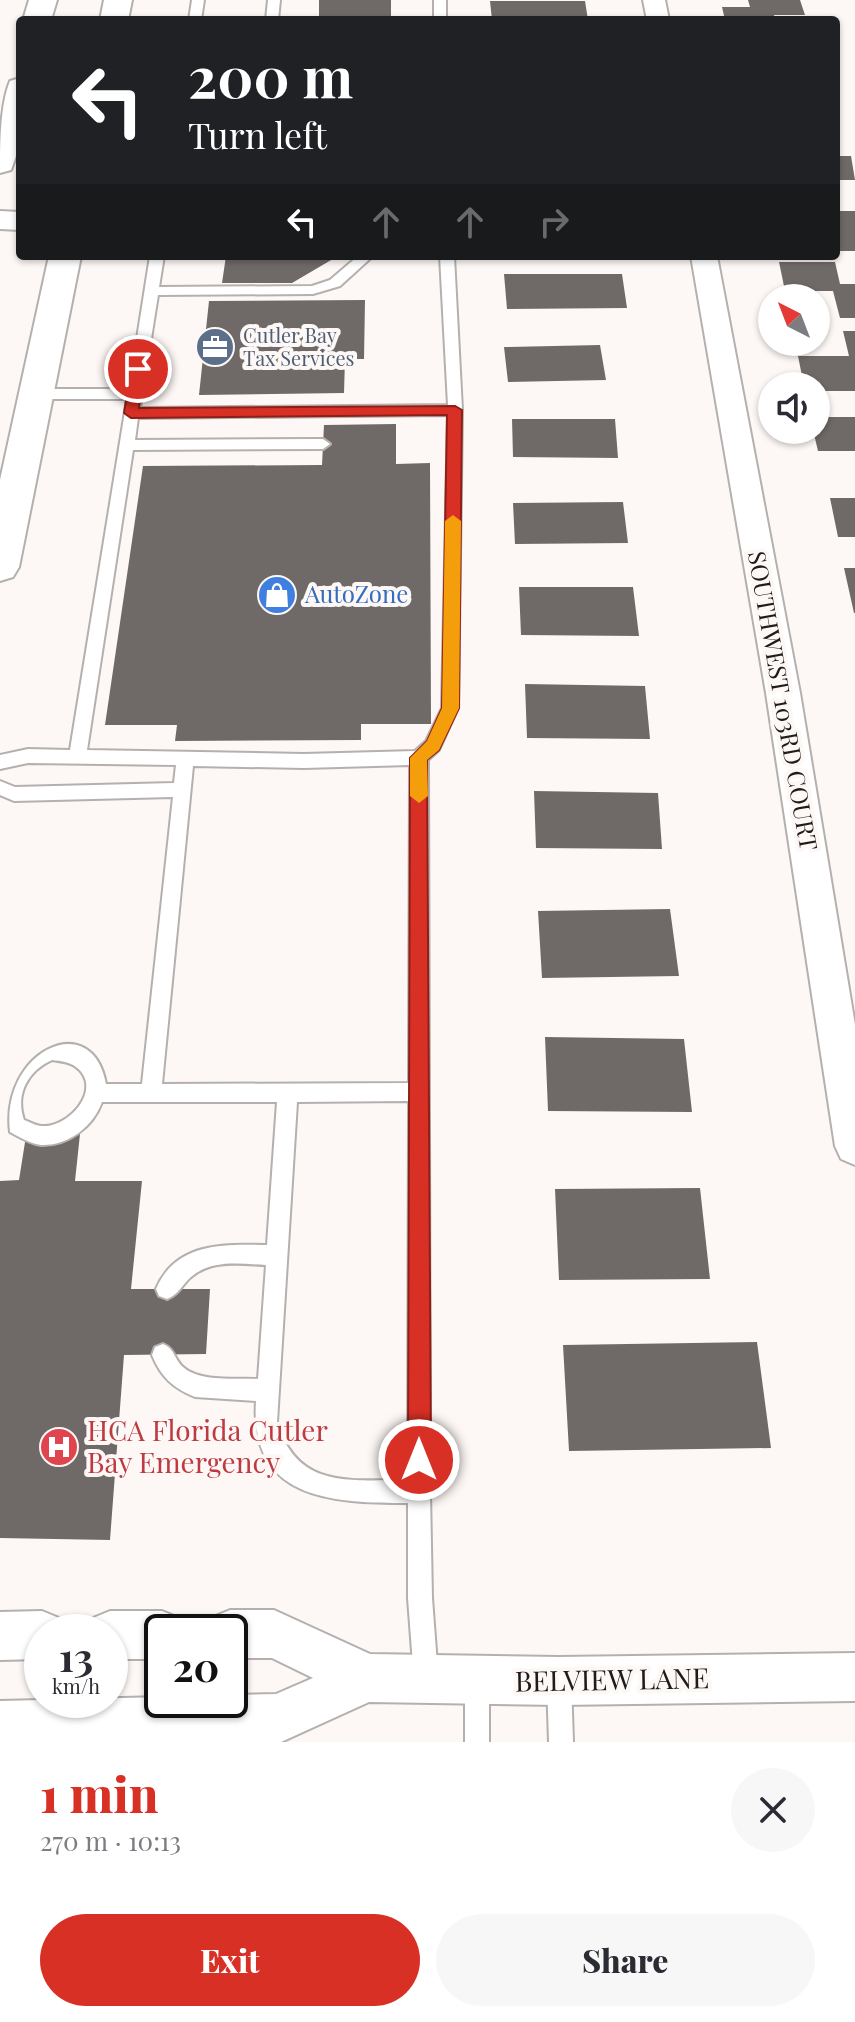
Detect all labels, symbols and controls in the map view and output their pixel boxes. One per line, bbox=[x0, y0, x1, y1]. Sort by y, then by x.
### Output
text: 200 m bbox=[188, 38, 353, 113]
icon: left bbox=[56, 48, 160, 152]
text: Turn left bbox=[188, 110, 327, 158]
icon: left bbox=[280, 200, 324, 244]
icon: ahead bbox=[364, 200, 408, 244]
icon: ahead bbox=[448, 200, 492, 244]
icon: right bbox=[532, 200, 576, 244]
north arrow bbox=[758, 284, 830, 356]
map controls bbox=[758, 284, 830, 444]
place label: Cutler Bay Tax Services bbox=[243, 321, 354, 371]
office icon: Cutler Bay Tax Services bbox=[194, 326, 236, 368]
pin bbox=[104, 335, 172, 403]
icon: arrive bbox=[116, 347, 160, 391]
button: sound bbox=[758, 372, 830, 444]
street label: SOUTHWEST 103RD COURT bbox=[742, 548, 826, 853]
shop icon: AutoZone bbox=[256, 574, 298, 616]
place label: AutoZone bbox=[304, 577, 408, 609]
place label: HCA Florida Cutler Bay Emergency bbox=[87, 1411, 329, 1480]
position arrow bbox=[377, 1418, 461, 1502]
hospital icon: HCA Florida Cutler Bay Emergency bbox=[38, 1426, 80, 1468]
speed limit sign: 20 bbox=[144, 1614, 248, 1718]
text: 13 bbox=[59, 1629, 93, 1682]
street label: BELVIEW LANE bbox=[514, 1658, 710, 1699]
text: km/h bbox=[52, 1672, 100, 1699]
text: 1 min bbox=[40, 1761, 158, 1825]
button: close bbox=[731, 1768, 815, 1852]
text: 270 m · 10:13 bbox=[40, 1823, 181, 1858]
button: Exit bbox=[40, 1914, 420, 2006]
button: Share bbox=[436, 1914, 815, 2006]

